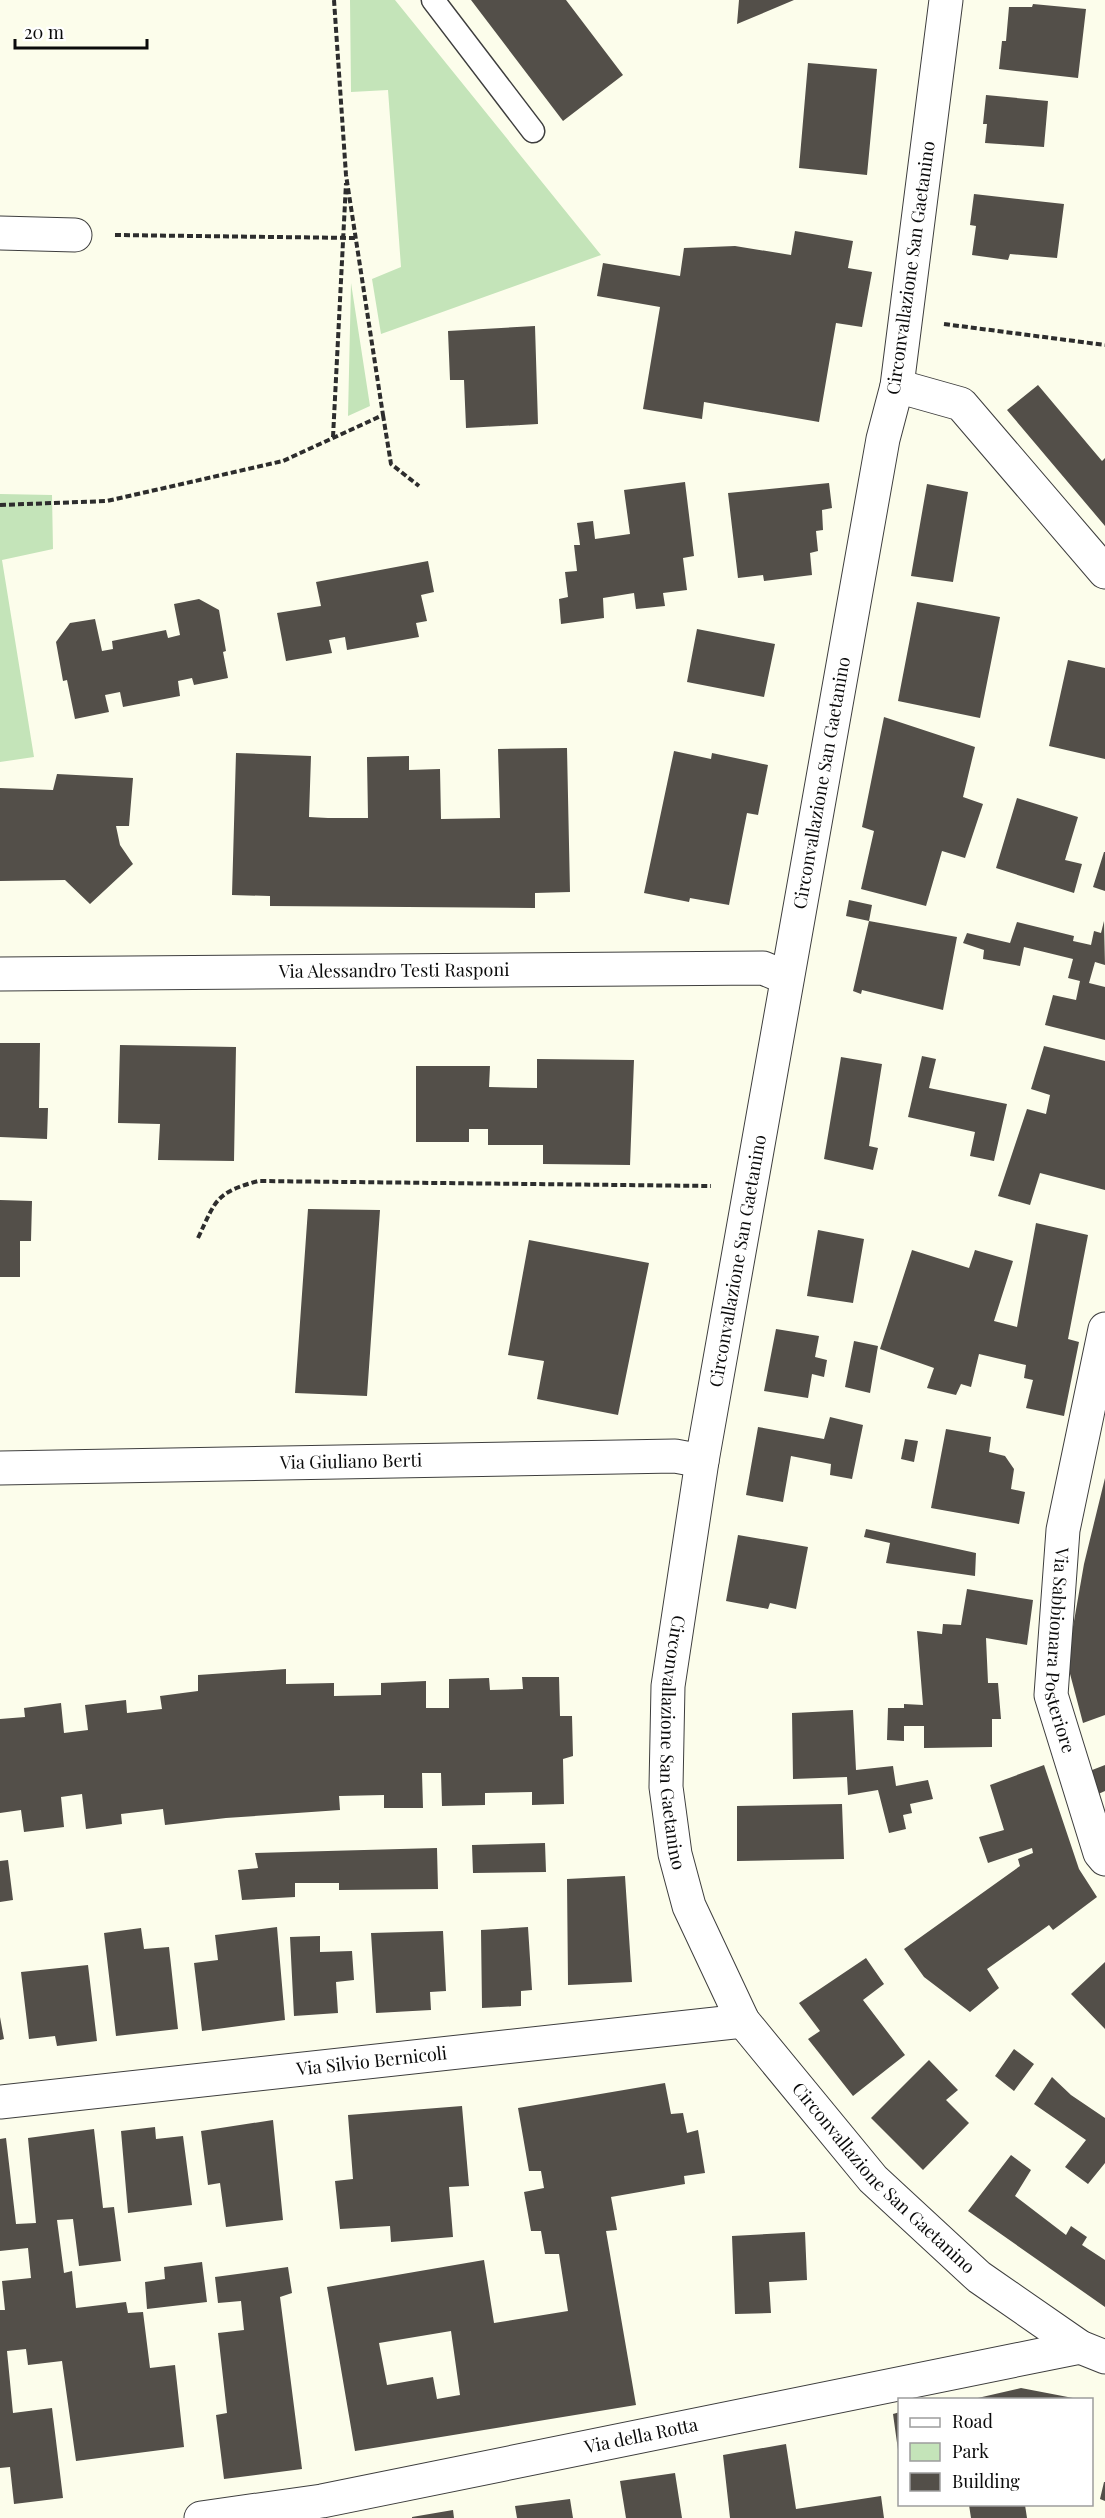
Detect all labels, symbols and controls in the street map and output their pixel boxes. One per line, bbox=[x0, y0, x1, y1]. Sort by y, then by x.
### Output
scale bar bbox=[15, 12, 147, 50]
text: 20 m bbox=[24, 20, 64, 44]
street label: Circonvallazione San Gaetanino bbox=[880, 139, 940, 396]
street label: Circonvallazione San Gaetanino bbox=[787, 655, 855, 911]
street label: Via Alessandro Testi Rasponi bbox=[277, 957, 509, 983]
street label: Circonvallazione San Gaetanino bbox=[703, 1133, 771, 1389]
street label: Via Giuliano Berti bbox=[279, 1447, 422, 1474]
street label: Via Sabbionara Posteriore bbox=[1040, 1546, 1081, 1756]
street label: Circonvallazione San Gaetanino bbox=[655, 1614, 692, 1873]
street label: Via Silvio Bernicoli bbox=[294, 2040, 448, 2081]
street label: Circonvallazione San Gaetanino bbox=[787, 2077, 981, 2279]
legend bbox=[898, 2398, 1093, 2506]
text: Road bbox=[952, 2409, 993, 2433]
street label: Via della Rotta bbox=[581, 2412, 700, 2459]
text: Park bbox=[952, 2439, 989, 2463]
text: Building bbox=[952, 2469, 1020, 2493]

